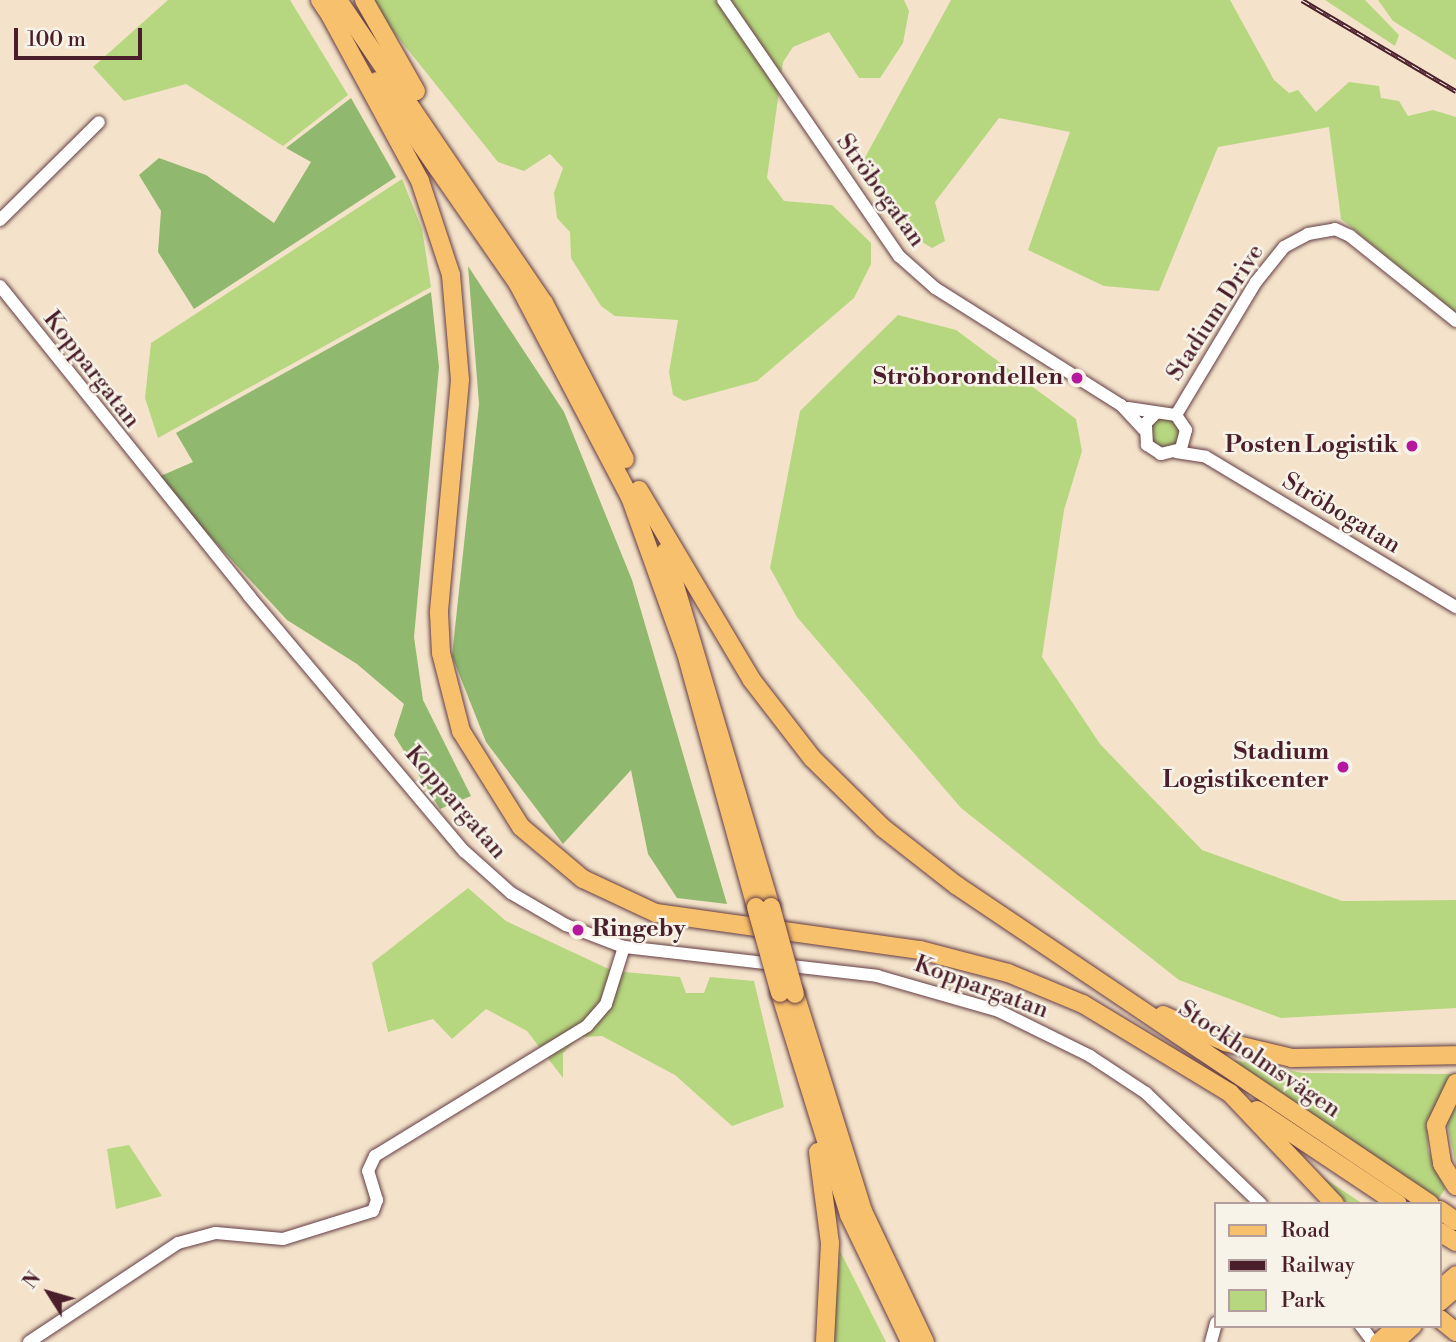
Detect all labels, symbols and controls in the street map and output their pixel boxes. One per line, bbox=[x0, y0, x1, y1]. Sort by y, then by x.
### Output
scale bar bbox=[18, 14, 145, 58]
text: 100 m bbox=[27, 27, 86, 53]
street label: Ströbogatan bbox=[829, 129, 931, 253]
street label: Stadium Drive bbox=[1161, 239, 1271, 387]
street label: Koppargatan bbox=[36, 306, 146, 434]
place label: Ströborondellen bbox=[873, 364, 1063, 392]
marker: Ströborondellen bbox=[1069, 370, 1085, 386]
place label: Posten Logistik bbox=[1225, 432, 1398, 460]
marker: Posten Logistik bbox=[1404, 438, 1420, 454]
street label: Ströbogatan bbox=[1277, 467, 1405, 561]
place label: Stadium Logistikcenter bbox=[1162, 739, 1329, 795]
street label: Koppargatan bbox=[398, 740, 512, 866]
marker: Stadium Logistikcenter bbox=[1335, 759, 1351, 775]
place label: Ringeby bbox=[592, 916, 686, 944]
marker: Ringeby bbox=[570, 922, 586, 938]
street label: Koppargatan bbox=[910, 950, 1052, 1026]
street label: Stockholmsvägen bbox=[1172, 995, 1346, 1125]
legend bbox=[1214, 1202, 1442, 1328]
text: Road bbox=[1281, 1218, 1330, 1244]
text: Railway bbox=[1281, 1253, 1355, 1279]
north arrow bbox=[14, 1258, 84, 1328]
text: N bbox=[18, 1267, 46, 1294]
text: Park bbox=[1281, 1288, 1325, 1314]

